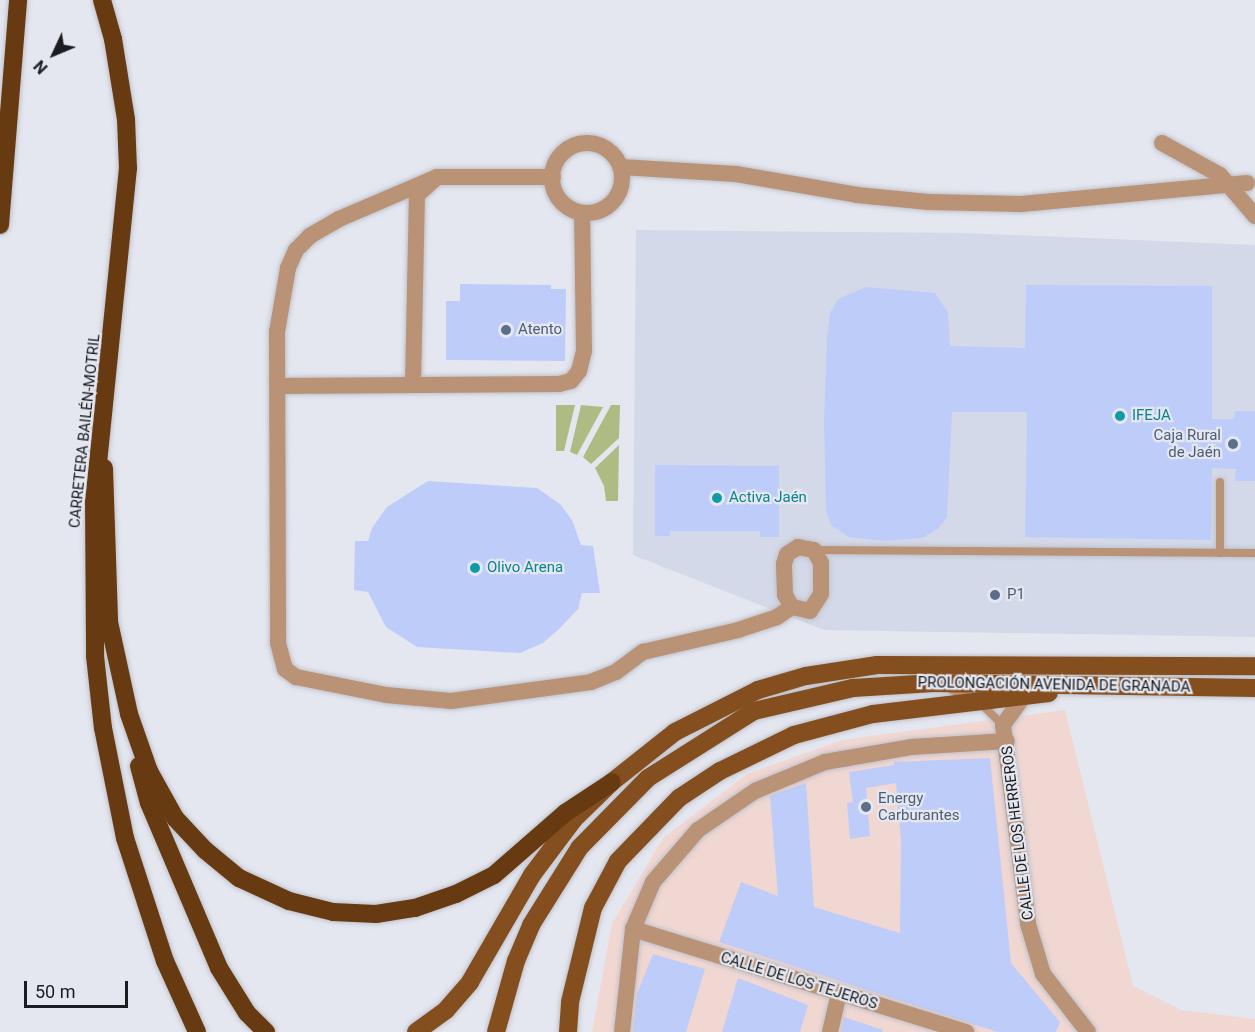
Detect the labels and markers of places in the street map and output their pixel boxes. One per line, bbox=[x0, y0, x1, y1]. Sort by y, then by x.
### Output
place label: Atento bbox=[518, 321, 562, 339]
marker: Atento bbox=[499, 323, 513, 337]
place label: IFEJA bbox=[1132, 407, 1171, 425]
marker: IFEJA bbox=[1113, 409, 1127, 423]
place label: Caja Rural de Jaén bbox=[1154, 426, 1221, 461]
marker: Caja Rural de Jaén bbox=[1226, 437, 1240, 451]
place label: Activa Jaén bbox=[729, 489, 807, 507]
marker: Activa Jaén bbox=[710, 491, 724, 505]
place label: Olivo Arena bbox=[487, 559, 563, 577]
marker: Olivo Arena bbox=[468, 561, 482, 575]
place label: P1 bbox=[1007, 586, 1025, 604]
marker: P1 bbox=[988, 588, 1002, 602]
place label: Energy Carburantes bbox=[878, 789, 960, 824]
marker: Energy Carburantes bbox=[859, 800, 873, 814]

